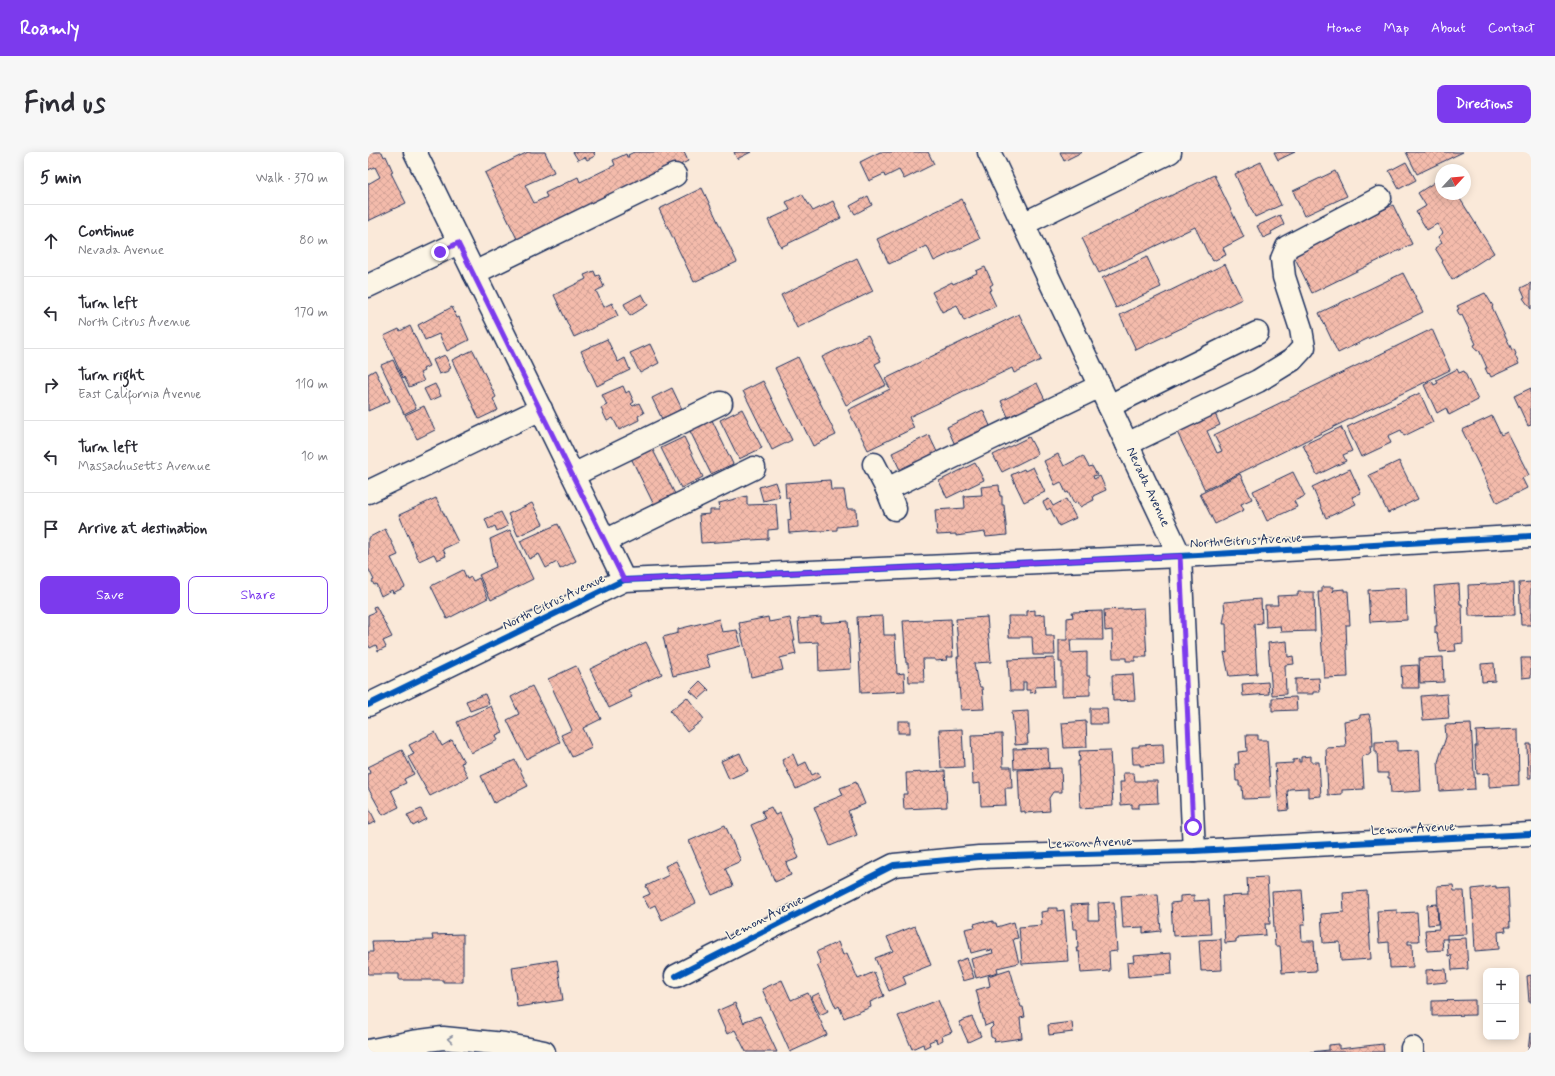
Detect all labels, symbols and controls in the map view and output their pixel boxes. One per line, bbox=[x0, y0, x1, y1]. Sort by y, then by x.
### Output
text: Roamly bbox=[20, 16, 79, 41]
text: Home bbox=[1327, 19, 1361, 37]
text: Map bbox=[1383, 19, 1409, 37]
text: About bbox=[1431, 19, 1466, 37]
text: Contact bbox=[1488, 19, 1535, 37]
button: Directions bbox=[1437, 85, 1531, 123]
text: Find us bbox=[24, 86, 105, 123]
north arrow bbox=[1435, 164, 1471, 200]
text: 5 min bbox=[40, 167, 82, 189]
text: Walk · 370 m bbox=[256, 170, 328, 187]
text: Continue bbox=[78, 222, 134, 242]
icon: ahead bbox=[40, 230, 62, 252]
text: 80 m bbox=[299, 232, 328, 249]
text: Nevada Avenue bbox=[78, 242, 164, 259]
route end bbox=[431, 243, 449, 261]
text: Turn left bbox=[78, 294, 138, 314]
icon: left bbox=[40, 302, 62, 324]
text: 170 m bbox=[294, 304, 328, 321]
text: North Citrus Avenue bbox=[78, 314, 191, 331]
text: Turn right bbox=[78, 366, 145, 386]
icon: right bbox=[40, 374, 62, 396]
text: 110 m bbox=[295, 376, 328, 393]
text: East California Avenue bbox=[78, 386, 201, 403]
text: Turn left bbox=[78, 438, 138, 458]
street label: Nevada Avenue bbox=[1122, 444, 1174, 530]
icon: left bbox=[40, 446, 62, 468]
text: 10 m bbox=[301, 448, 328, 465]
text: Massachusetts Avenue bbox=[78, 458, 211, 475]
icon: arrive bbox=[40, 518, 62, 540]
text: Arrive at destination bbox=[78, 519, 207, 539]
street label: North Citrus Avenue bbox=[1189, 530, 1303, 552]
street label: North Citrus Avenue bbox=[500, 570, 608, 634]
button: Save bbox=[40, 576, 180, 614]
button: Share bbox=[188, 576, 328, 614]
route start bbox=[1184, 818, 1202, 836]
street label: Lemon Avenue bbox=[1370, 818, 1456, 840]
street label: Lemon Avenue bbox=[1048, 833, 1132, 853]
street label: Lemon Avenue bbox=[724, 891, 806, 945]
map controls bbox=[1483, 968, 1519, 1040]
button: + bbox=[1483, 968, 1519, 1004]
button: − bbox=[1483, 1004, 1519, 1040]
one-way arrow bbox=[447, 1034, 453, 1043]

